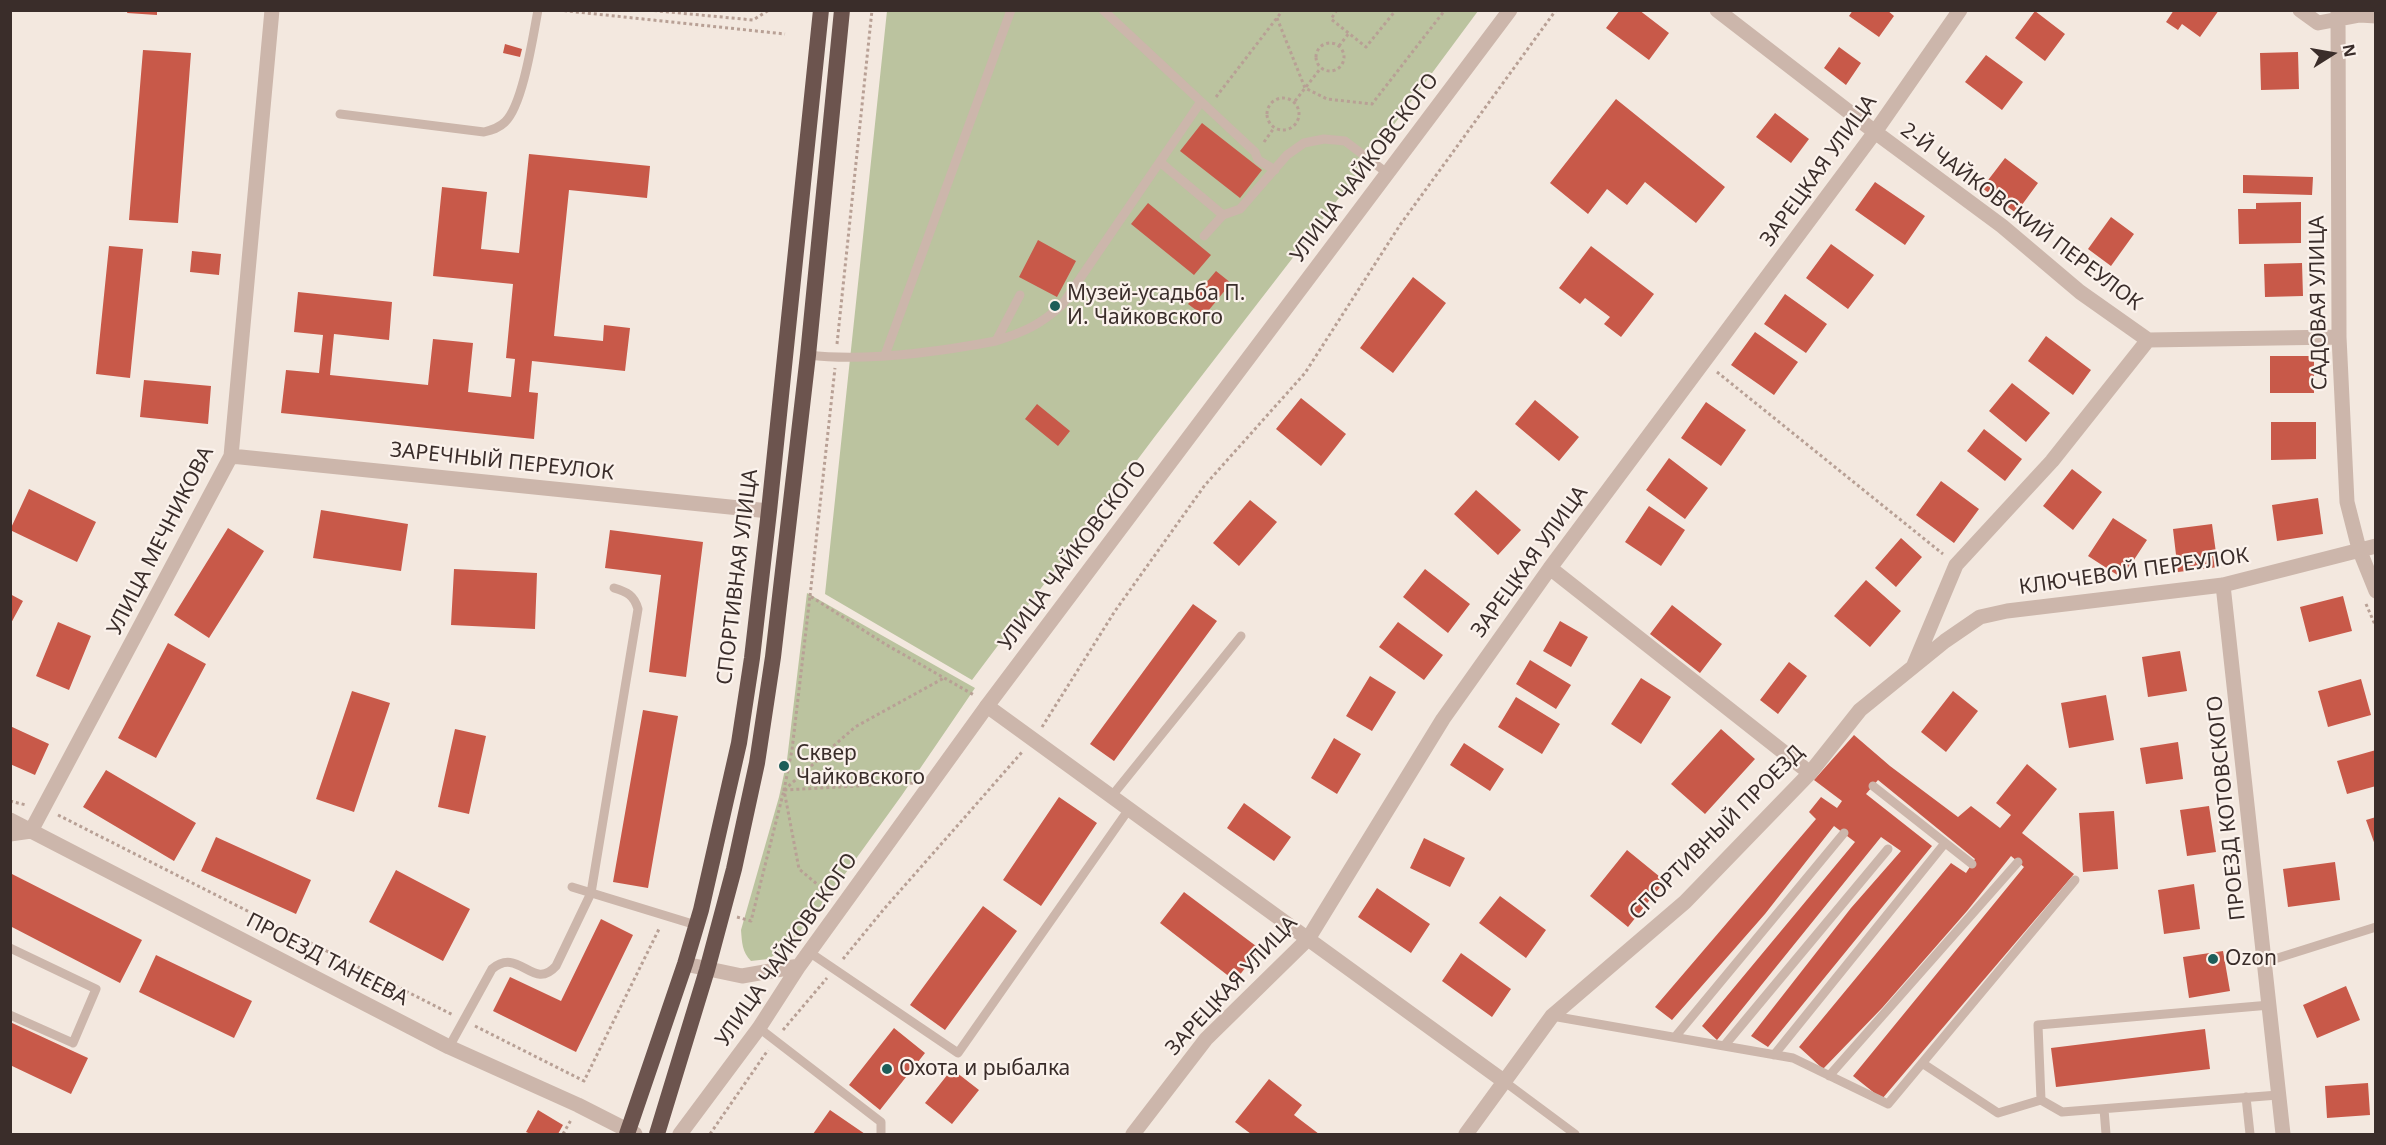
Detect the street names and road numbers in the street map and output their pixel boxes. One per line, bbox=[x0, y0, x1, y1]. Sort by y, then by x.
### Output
street label: УЛИЦА ЧАЙКОВСКОГО bbox=[1286, 69, 1444, 267]
street label: ЗАРЕЦКАЯ УЛИЦА bbox=[1756, 90, 1882, 252]
street label: 2-Й ЧАЙКОВСКИЙ ПЕРЕУЛОК bbox=[1895, 118, 2147, 316]
street label: САДОВАЯ УЛИЦА bbox=[2305, 216, 2333, 390]
street label: ЗАРЕЧНЫЙ ПЕРЕУЛОК bbox=[389, 438, 615, 486]
street label: УЛИЦА МЕЧНИКОВА bbox=[103, 443, 219, 639]
street label: УЛИЦА ЧАЙКОВСКОГО bbox=[994, 457, 1152, 655]
street label: СПОРТИВНАЯ УЛИЦА bbox=[712, 468, 764, 686]
street label: ЗАРЕЦКАЯ УЛИЦА bbox=[1467, 481, 1593, 643]
street label: КЛЮЧЕВОЙ ПЕРЕУЛОК bbox=[2017, 543, 2251, 601]
street label: ПРОЕЗД КОТОВСКОГО bbox=[2203, 694, 2251, 922]
street label: СПОРТИВНЫЙ ПРОЕЗД bbox=[1624, 740, 1810, 926]
street label: УЛИЦА ЧАЙКОВСКОГО bbox=[711, 849, 863, 1051]
street label: ПРОЕЗД ТАНЕЕВА bbox=[242, 908, 412, 1012]
street label: ЗАРЕЦКАЯ УЛИЦА bbox=[1161, 911, 1303, 1061]

